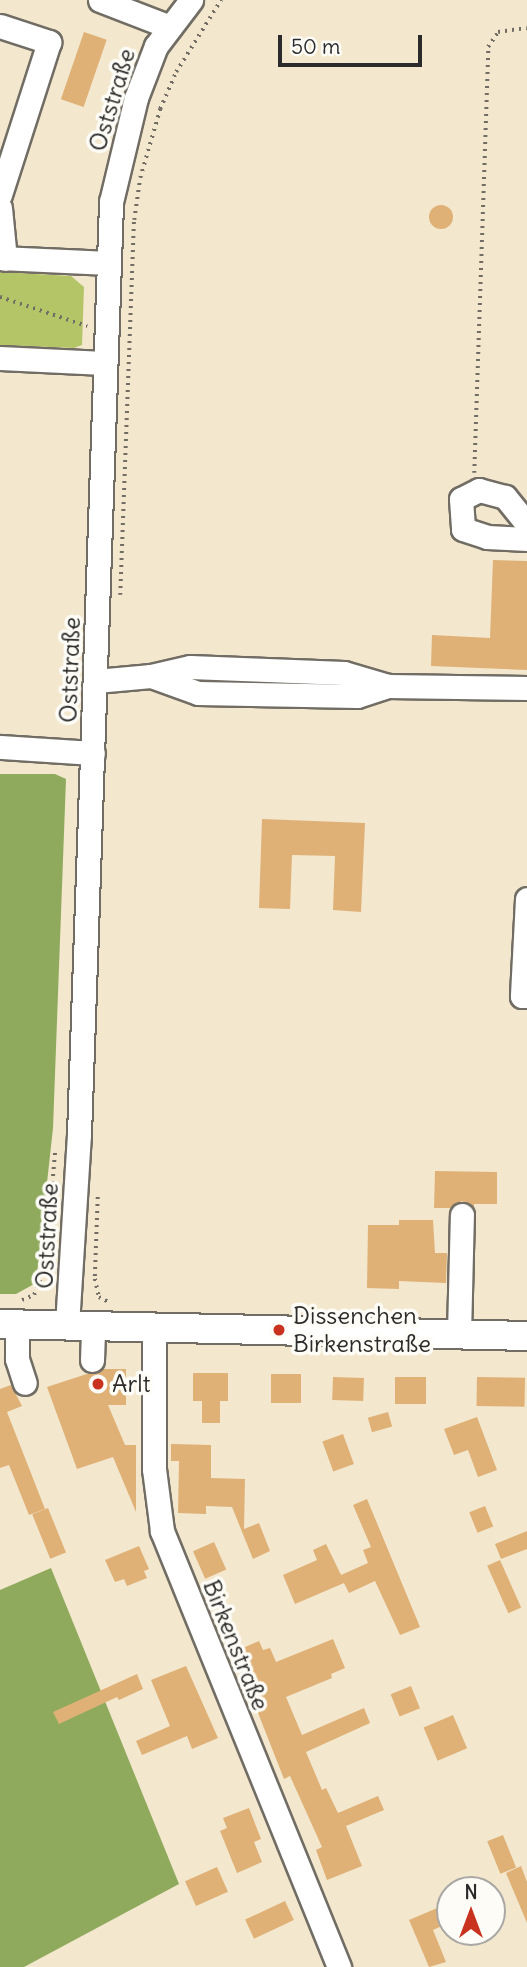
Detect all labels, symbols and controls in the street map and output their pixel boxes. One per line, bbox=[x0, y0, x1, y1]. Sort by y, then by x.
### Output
scale bar bbox=[282, 21, 426, 65]
text: 50 m bbox=[291, 33, 340, 60]
street label: Oststraße bbox=[83, 45, 141, 155]
street label: Oststraße bbox=[54, 617, 86, 723]
street label: Oststraße bbox=[30, 1182, 64, 1290]
place label: Dissenchen Birkenstraße bbox=[293, 1302, 431, 1358]
marker: Dissenchen Birkenstraße bbox=[271, 1322, 287, 1338]
place label: Arlt bbox=[112, 1370, 151, 1398]
marker: Arlt bbox=[90, 1376, 106, 1392]
street label: Birkenstraße bbox=[197, 1576, 275, 1714]
north arrow bbox=[436, 1876, 506, 1946]
text: N bbox=[464, 1880, 478, 1904]

